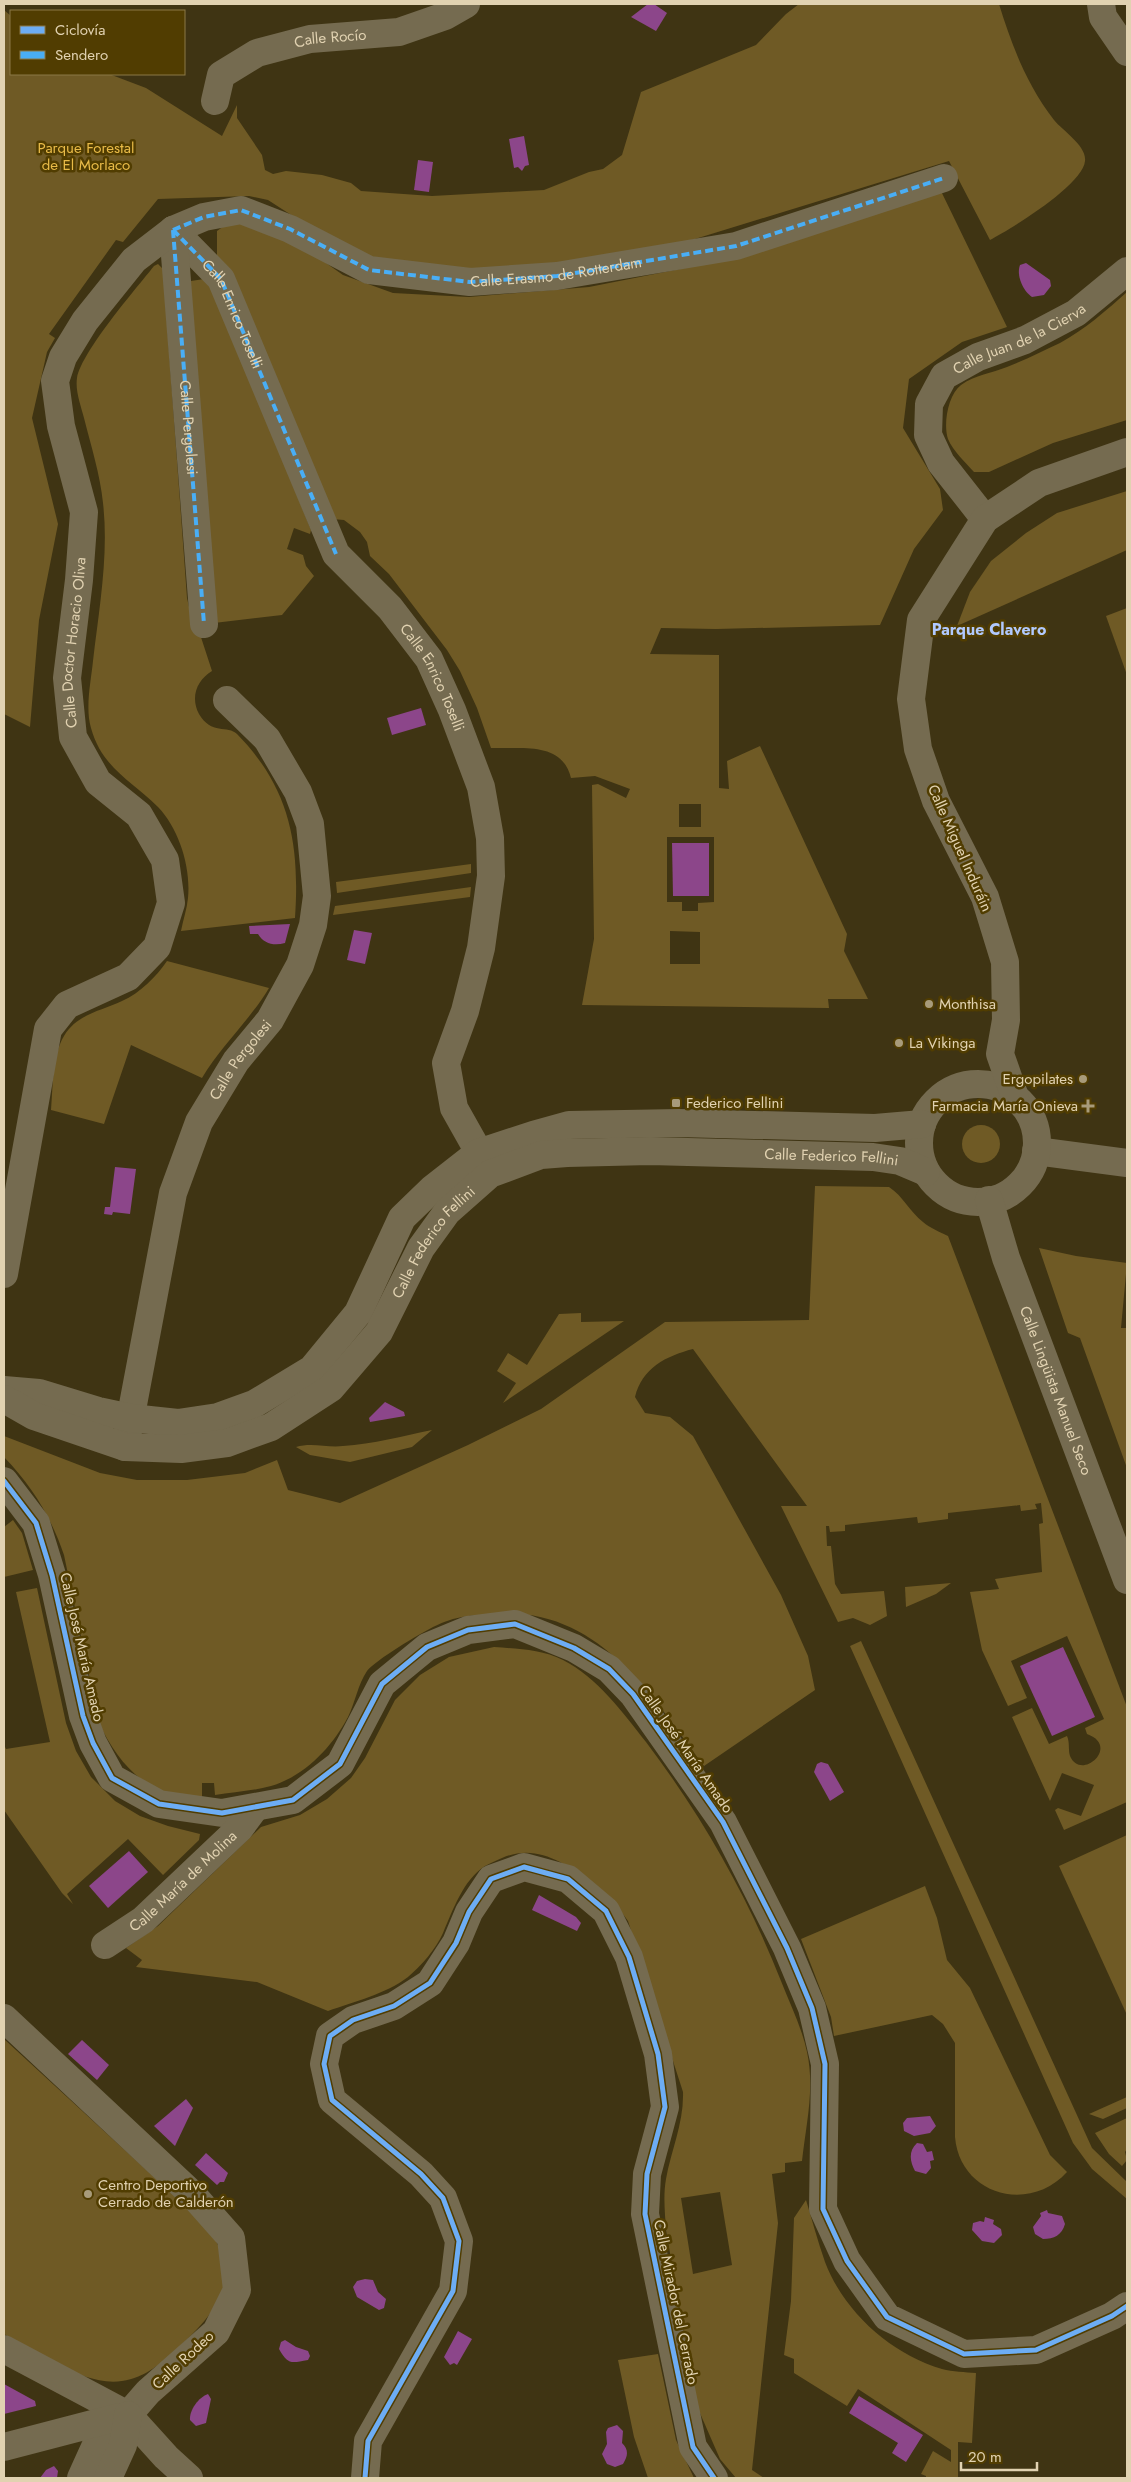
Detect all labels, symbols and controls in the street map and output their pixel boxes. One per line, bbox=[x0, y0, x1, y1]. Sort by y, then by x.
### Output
legend bbox=[10, 10, 185, 75]
text: Ciclovía bbox=[55, 19, 105, 41]
street label: Calle Rocío bbox=[292, 24, 367, 54]
text: Sendero bbox=[55, 44, 108, 66]
park label: Parque Forestal de El Morlaco bbox=[38, 137, 134, 176]
street label: Calle Erasmo de Rotterdam bbox=[469, 251, 643, 293]
street label: Calle Enrico Toselli bbox=[197, 254, 268, 372]
street label: Calle Juan de la Cierva bbox=[949, 298, 1091, 380]
street label: Calle Pergolesi bbox=[174, 379, 203, 476]
street label: Calle Doctor Horacio Oliva bbox=[56, 556, 92, 729]
district label: Parque Clavero bbox=[932, 618, 1046, 641]
street label: Calle Enrico Toselli bbox=[395, 619, 470, 734]
street label: Calle Miguel Induráin bbox=[922, 781, 998, 915]
place label: Monthisa bbox=[939, 993, 996, 1015]
marker: Monthisa bbox=[923, 998, 935, 1010]
street label: Calle Pergolesi bbox=[204, 1015, 277, 1104]
place label: La Vikinga bbox=[909, 1032, 975, 1054]
marker: La Vikinga bbox=[893, 1037, 905, 1049]
place label: Ergopilates bbox=[1003, 1068, 1073, 1090]
marker: Ergopilates bbox=[1077, 1073, 1089, 1085]
place label: Federico Fellini bbox=[686, 1092, 783, 1114]
place label: Farmacia María Onieva bbox=[932, 1095, 1078, 1117]
marker: Federico Fellini bbox=[670, 1097, 682, 1109]
marker: Farmacia María Onieva bbox=[1082, 1100, 1094, 1112]
street label: Calle Federico Fellini bbox=[764, 1143, 900, 1172]
street label: Calle Federico Fellini bbox=[386, 1181, 480, 1302]
street label: Calle Lingüista Manuel Seco bbox=[1014, 1303, 1098, 1478]
street label: Calle José María Amado bbox=[54, 1570, 110, 1724]
street label: Calle José María Amado bbox=[633, 1680, 739, 1818]
street label: Calle María de Molina bbox=[125, 1825, 242, 1937]
place label: Centro Deportivo Cerrado de Calderón bbox=[98, 2174, 234, 2213]
marker: Centro Deportivo Cerrado de Calderón bbox=[82, 2188, 94, 2200]
street label: Calle Mirador del Cerrado bbox=[648, 2218, 704, 2386]
street label: Calle Rodeo bbox=[147, 2325, 219, 2395]
scale bar bbox=[961, 2440, 1037, 2472]
text: 20 m bbox=[968, 2446, 1002, 2468]

